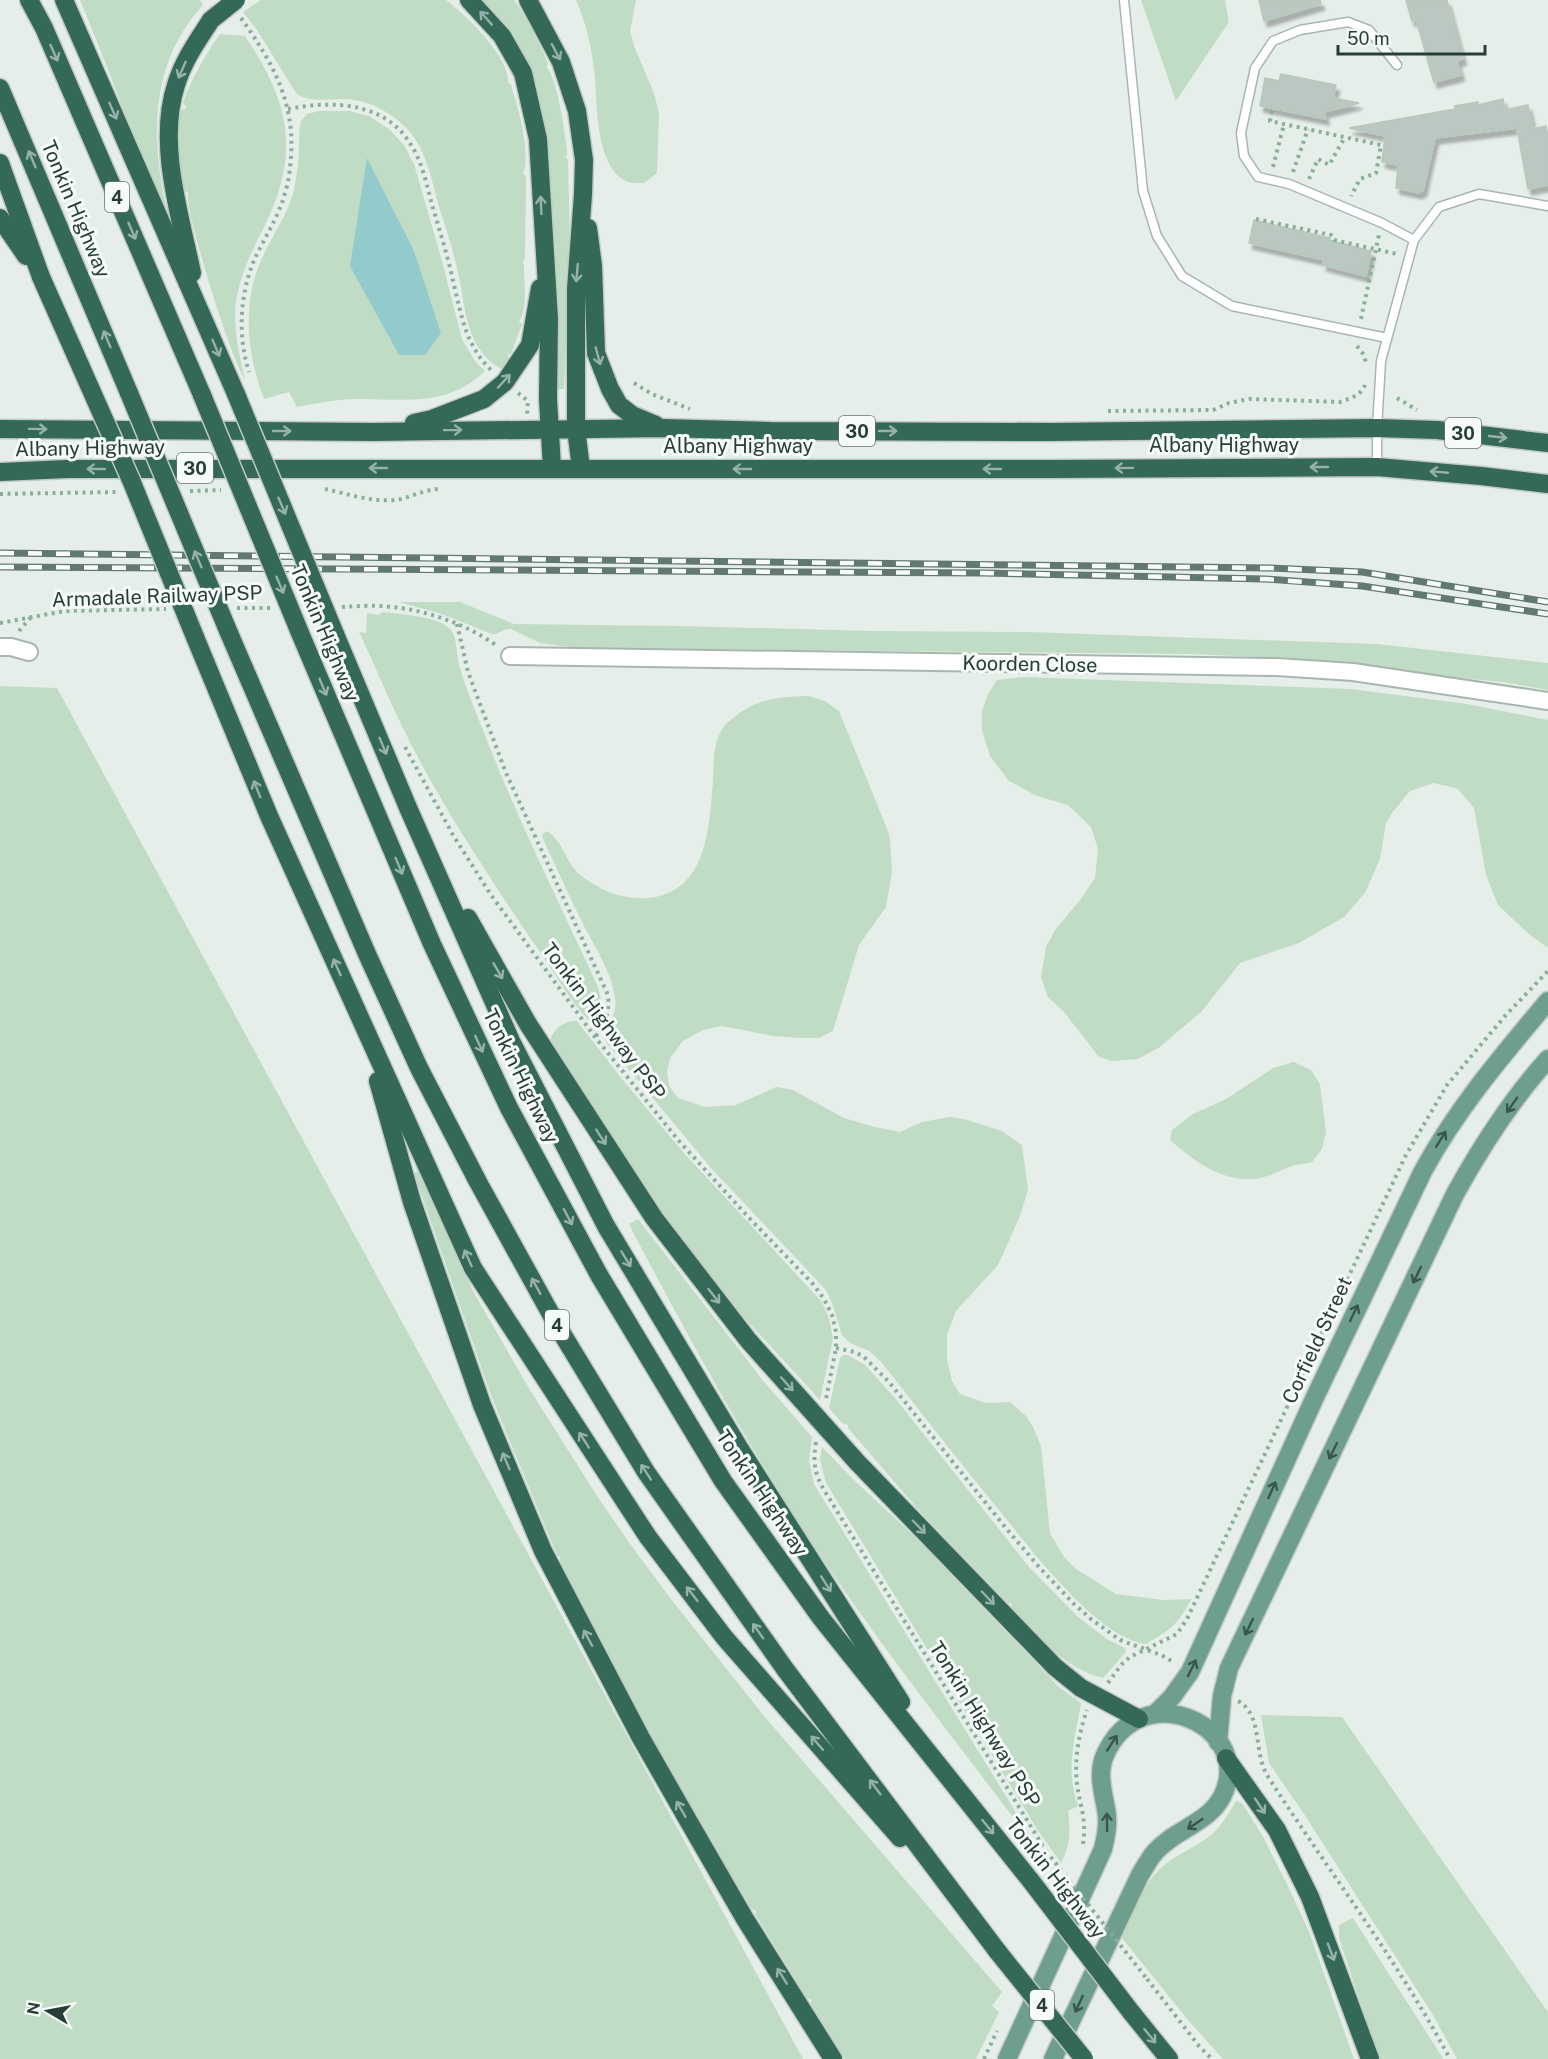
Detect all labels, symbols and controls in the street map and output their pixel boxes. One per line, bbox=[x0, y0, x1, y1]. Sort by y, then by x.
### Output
one-way arrow bbox=[479, 11, 493, 26]
scale bar bbox=[1338, 18, 1485, 56]
text: 50 m bbox=[1347, 28, 1390, 49]
one-way arrow bbox=[551, 42, 562, 60]
one-way arrow bbox=[49, 43, 61, 61]
one-way arrow bbox=[176, 61, 188, 79]
one-way arrow bbox=[109, 102, 120, 120]
street label: Tonkin Highway bbox=[36, 137, 116, 281]
one-way arrow bbox=[25, 151, 37, 169]
road number: 4 bbox=[105, 182, 129, 212]
one-way arrow bbox=[535, 195, 546, 215]
one-way arrow bbox=[127, 222, 138, 240]
one-way arrow bbox=[571, 263, 582, 283]
one-way arrow bbox=[101, 331, 112, 349]
one-way arrow bbox=[211, 338, 222, 356]
one-way arrow bbox=[593, 346, 605, 365]
one-way arrow bbox=[497, 373, 511, 388]
road number: 30 bbox=[839, 416, 875, 446]
road number: 30 bbox=[1445, 418, 1481, 448]
one-way arrow bbox=[28, 423, 48, 435]
one-way arrow bbox=[272, 425, 292, 437]
one-way arrow bbox=[443, 425, 463, 436]
one-way arrow bbox=[878, 425, 898, 437]
one-way arrow bbox=[1487, 431, 1507, 442]
street label: Albany Highway bbox=[1149, 433, 1299, 457]
street label: Albany Highway bbox=[663, 434, 813, 458]
street label: Albany Highway bbox=[15, 435, 166, 461]
road number: 30 bbox=[177, 453, 213, 483]
one-way arrow bbox=[1309, 461, 1329, 473]
one-way arrow bbox=[369, 462, 389, 474]
one-way arrow bbox=[1114, 462, 1134, 474]
one-way arrow bbox=[87, 463, 107, 475]
one-way arrow bbox=[733, 463, 753, 475]
one-way arrow bbox=[983, 463, 1003, 475]
one-way arrow bbox=[1430, 466, 1450, 477]
one-way arrow bbox=[277, 497, 288, 515]
one-way arrow bbox=[192, 550, 203, 569]
street label: Tonkin Highway bbox=[285, 561, 365, 705]
one-way arrow bbox=[275, 575, 286, 594]
street label: Armadale Railway PSP bbox=[51, 580, 263, 612]
street label: Koorden Close bbox=[962, 651, 1098, 677]
one-way arrow bbox=[318, 677, 329, 695]
one-way arrow bbox=[377, 736, 389, 754]
one-way arrow bbox=[251, 780, 262, 798]
one-way arrow bbox=[394, 857, 405, 875]
street label: Tonkin Highway PSP bbox=[537, 938, 671, 1105]
one-way arrow bbox=[330, 958, 342, 976]
one-way arrow bbox=[492, 962, 504, 979]
street label: Tonkin Highway bbox=[478, 1005, 564, 1147]
one-way arrow bbox=[474, 1034, 486, 1052]
one-way arrow bbox=[1506, 1097, 1518, 1113]
one-way arrow bbox=[596, 1128, 608, 1145]
one-way arrow bbox=[1436, 1131, 1448, 1148]
one-way arrow bbox=[563, 1208, 574, 1226]
one-way arrow bbox=[462, 1249, 473, 1267]
one-way arrow bbox=[620, 1250, 632, 1267]
one-way arrow bbox=[1410, 1265, 1422, 1283]
street label: Corfield Street bbox=[1277, 1273, 1357, 1407]
one-way arrow bbox=[530, 1278, 542, 1295]
one-way arrow bbox=[707, 1287, 720, 1303]
one-way arrow bbox=[1349, 1305, 1361, 1323]
road number: 4 bbox=[545, 1310, 569, 1340]
one-way arrow bbox=[780, 1376, 794, 1391]
street label: Tonkin Highway bbox=[711, 1425, 813, 1561]
one-way arrow bbox=[578, 1432, 590, 1449]
one-way arrow bbox=[1326, 1441, 1338, 1459]
one-way arrow bbox=[500, 1453, 511, 1471]
one-way arrow bbox=[640, 1464, 652, 1481]
one-way arrow bbox=[1267, 1482, 1279, 1500]
one-way arrow bbox=[912, 1519, 927, 1534]
one-way arrow bbox=[820, 1575, 832, 1592]
one-way arrow bbox=[685, 1586, 698, 1602]
one-way arrow bbox=[981, 1591, 995, 1606]
one-way arrow bbox=[1242, 1617, 1254, 1635]
one-way arrow bbox=[752, 1624, 764, 1640]
one-way arrow bbox=[582, 1629, 594, 1647]
street label: Tonkin Highway PSP bbox=[924, 1637, 1046, 1811]
one-way arrow bbox=[1186, 1660, 1198, 1677]
one-way arrow bbox=[1106, 1734, 1119, 1751]
one-way arrow bbox=[810, 1736, 824, 1751]
one-way arrow bbox=[868, 1780, 881, 1796]
one-way arrow bbox=[1254, 1797, 1266, 1813]
one-way arrow bbox=[675, 1801, 687, 1818]
one-way arrow bbox=[1101, 1812, 1113, 1832]
street label: Tonkin Highway bbox=[1001, 1813, 1111, 1943]
one-way arrow bbox=[1187, 1818, 1203, 1830]
one-way arrow bbox=[982, 1819, 995, 1835]
one-way arrow bbox=[1326, 1942, 1337, 1960]
one-way arrow bbox=[775, 1968, 787, 1985]
north arrow bbox=[18, 1981, 78, 2041]
road number: 4 bbox=[1030, 1990, 1054, 2020]
one-way arrow bbox=[1073, 1994, 1085, 2012]
text: N bbox=[23, 2001, 44, 2016]
one-way arrow bbox=[1143, 2027, 1156, 2043]

